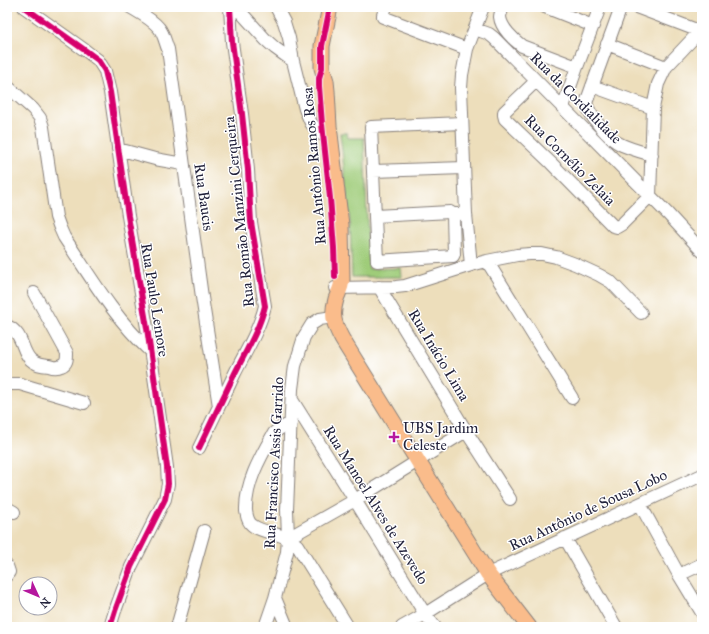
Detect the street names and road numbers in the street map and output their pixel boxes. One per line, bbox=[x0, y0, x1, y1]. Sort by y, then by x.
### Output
street label: Rua da Cordialidade bbox=[526, 48, 626, 148]
street label: Rua Antônio Ramos Rosa bbox=[298, 86, 330, 245]
street label: Rua Cornélio Zelaia bbox=[521, 111, 620, 210]
street label: Rua Romão Manzini Cerqueira bbox=[220, 115, 259, 308]
street label: Rua Baucis bbox=[190, 162, 218, 232]
street label: Rua Paulo Lemore bbox=[137, 242, 173, 358]
street label: Rua Inácio Lima bbox=[404, 306, 474, 405]
street label: Rua Francisco Assis Garrido bbox=[261, 376, 288, 550]
street label: Rua Manoel Alves de Azevedo bbox=[320, 422, 432, 588]
street label: Rua Antônio de Sousa Lobo bbox=[506, 465, 670, 555]

